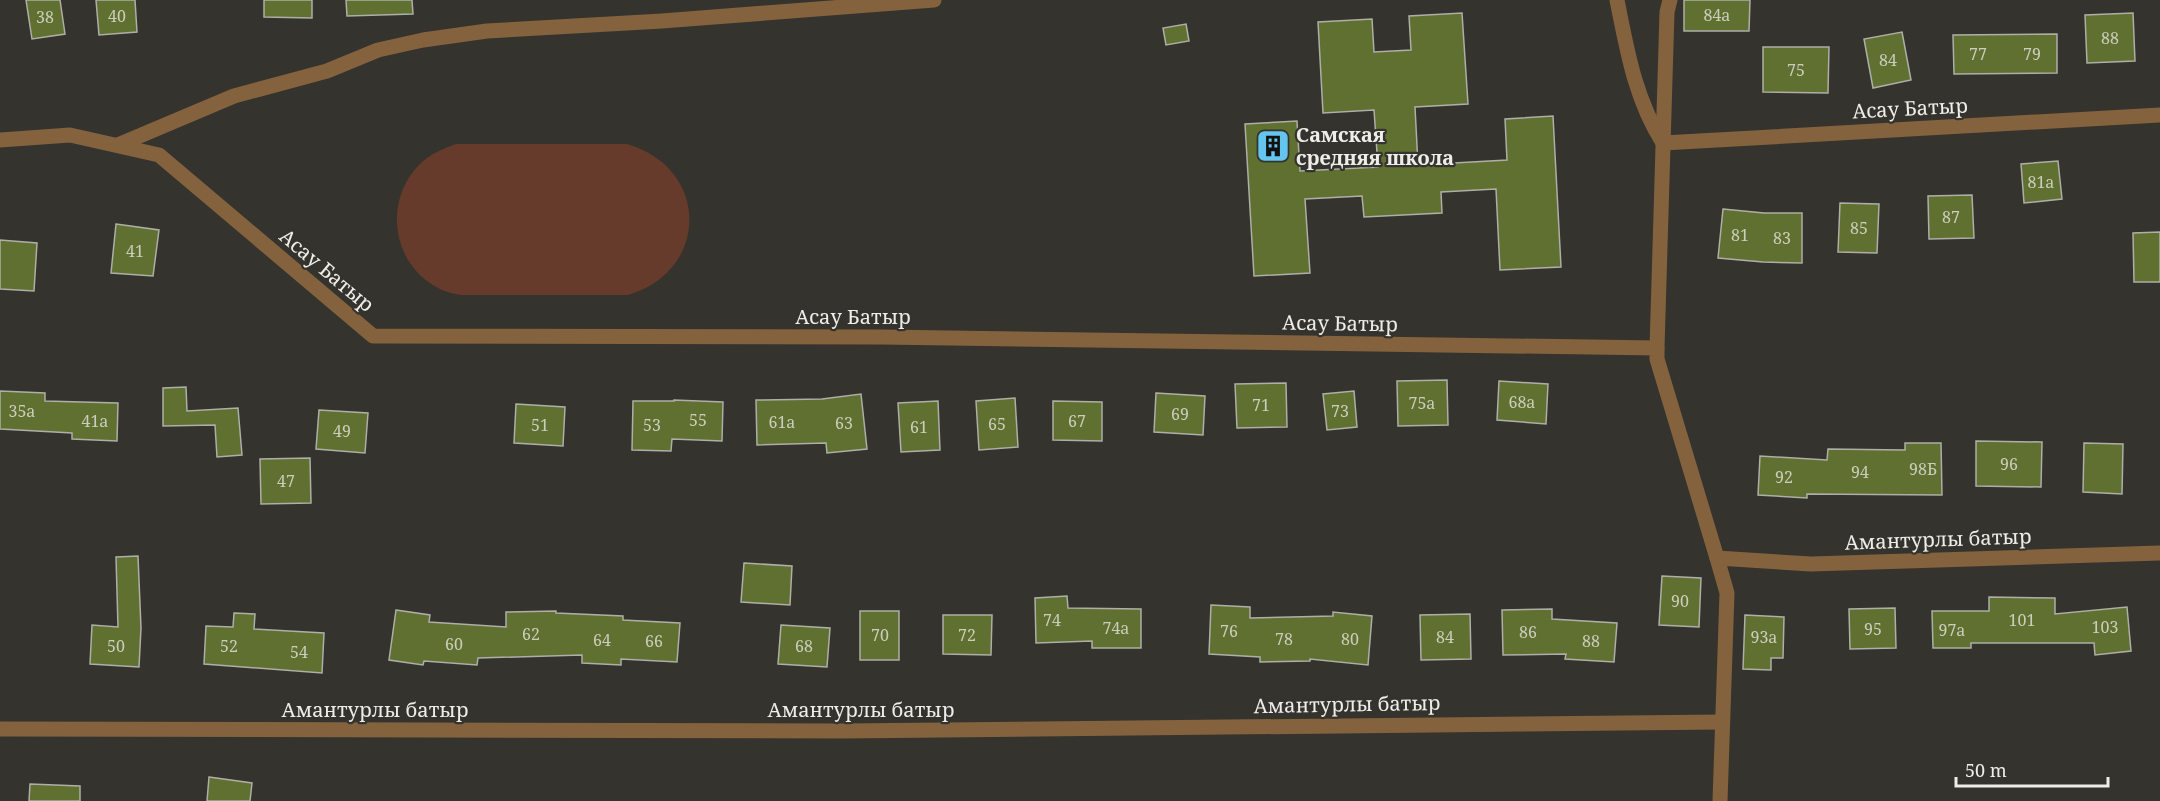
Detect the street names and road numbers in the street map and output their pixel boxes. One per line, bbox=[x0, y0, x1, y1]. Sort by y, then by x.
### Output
street label: Асау Батыр bbox=[1852, 91, 1968, 125]
street label: Асау Батыр bbox=[274, 222, 380, 318]
street label: Асау Батыр bbox=[795, 303, 911, 330]
street label: Асау Батыр bbox=[1282, 308, 1398, 338]
street label: Амантурлы батыр bbox=[1844, 522, 2032, 556]
street label: Амантурлы батыр bbox=[1253, 689, 1441, 719]
street label: Амантурлы батыр bbox=[282, 696, 468, 723]
street label: Амантурлы батыр bbox=[768, 696, 954, 723]

